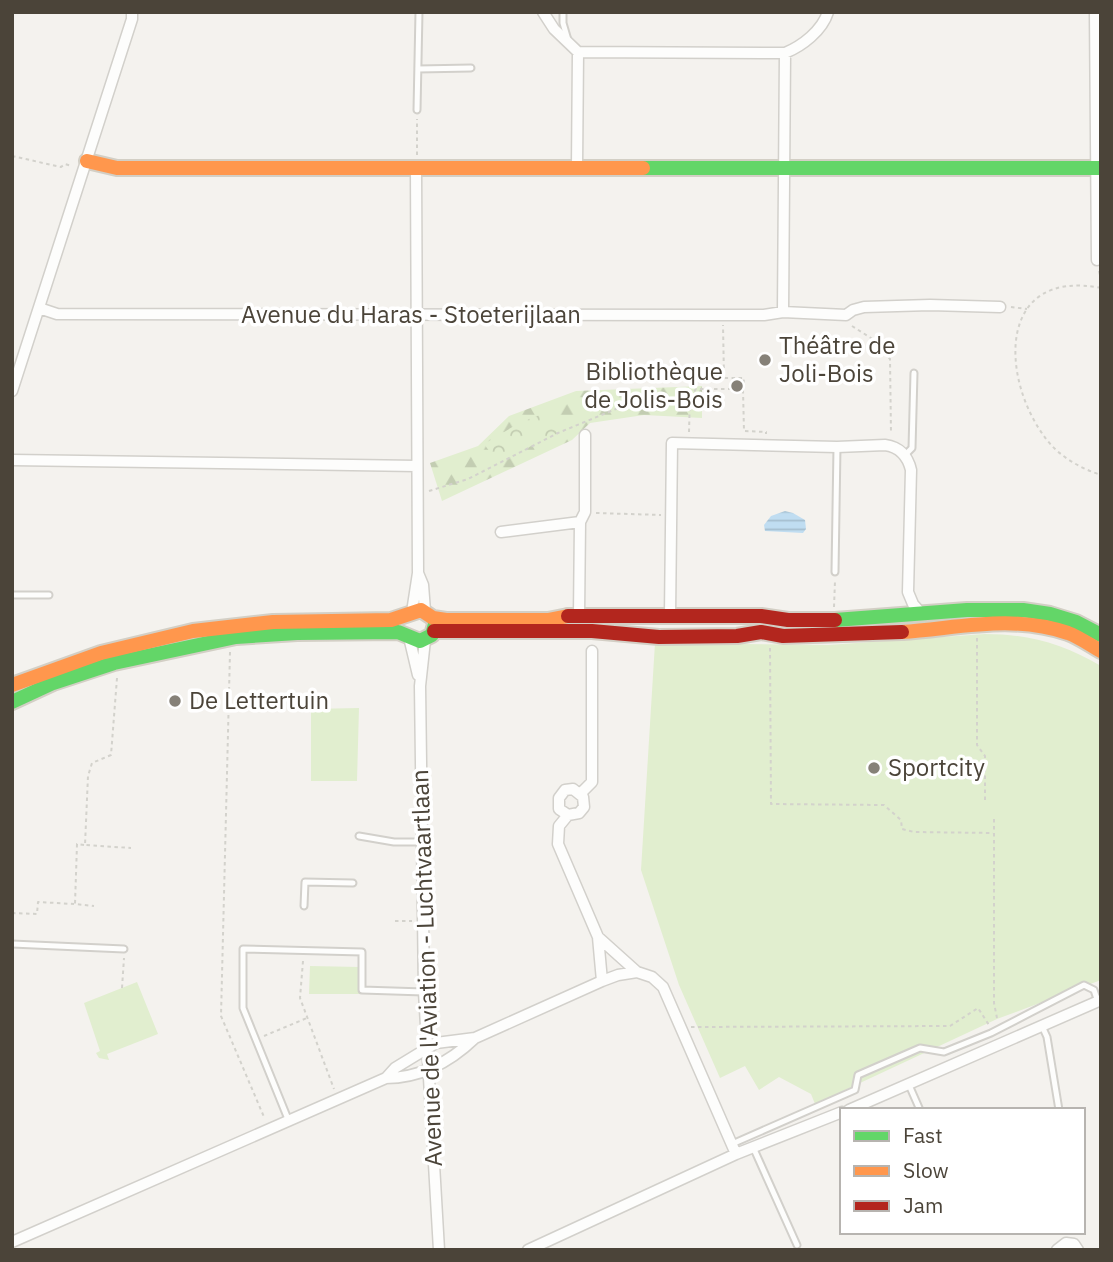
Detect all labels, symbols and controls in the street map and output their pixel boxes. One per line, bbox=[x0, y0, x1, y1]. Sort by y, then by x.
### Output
street label: Avenue du Haras - Stoeterijlaan bbox=[241, 298, 581, 330]
place label: Théâtre de Joli-Bois bbox=[779, 329, 895, 389]
marker: Théâtre de Joli-Bois bbox=[757, 352, 773, 368]
place label: Bibliothèque de Jolis-Bois bbox=[584, 355, 723, 415]
marker: Bibliothèque de Jolis-Bois bbox=[729, 378, 745, 394]
place label: De Lettertuin bbox=[189, 684, 329, 716]
marker: De Lettertuin bbox=[167, 693, 183, 709]
place label: Sportcity bbox=[888, 751, 985, 783]
marker: Sportcity bbox=[866, 760, 882, 776]
street label: Avenue de l'Aviation - Luchtvaartlaan bbox=[403, 769, 449, 1167]
legend bbox=[840, 1108, 1085, 1234]
text: Fast bbox=[903, 1121, 943, 1149]
text: Slow bbox=[903, 1156, 949, 1184]
text: Jam bbox=[903, 1191, 943, 1219]

